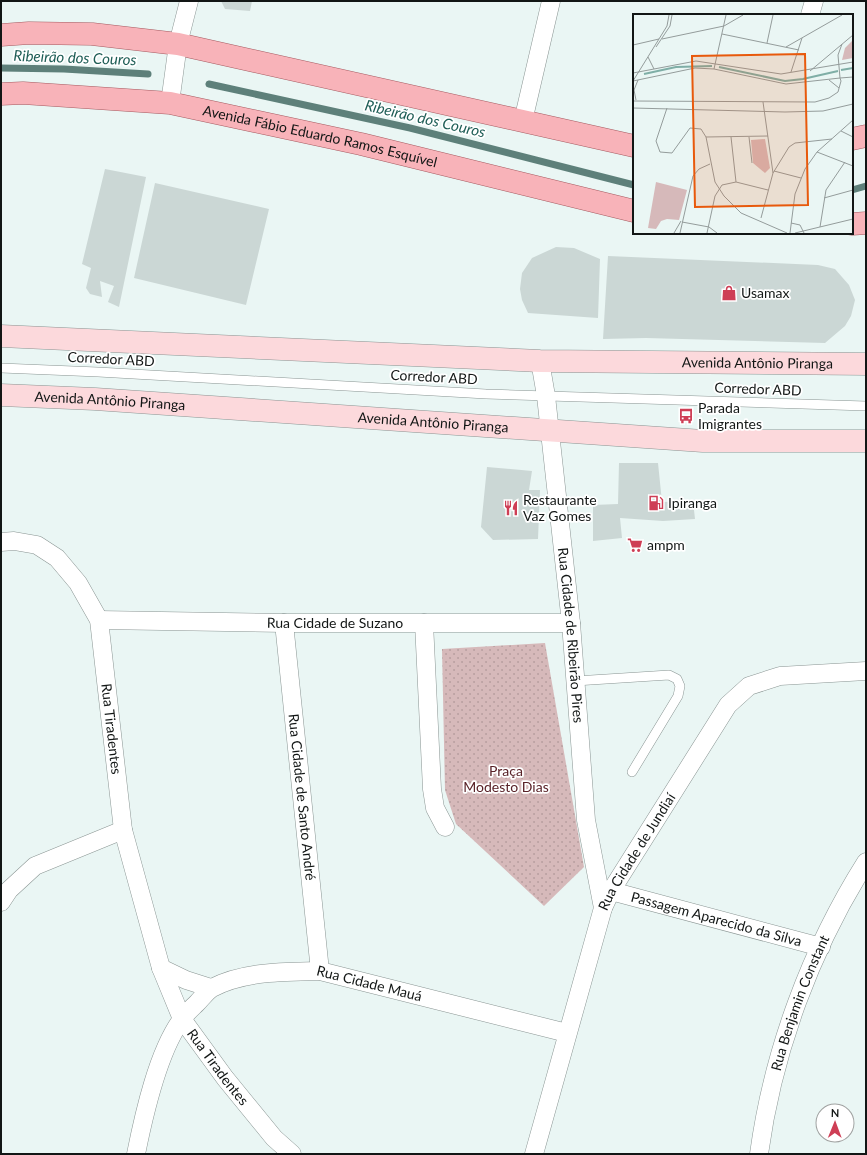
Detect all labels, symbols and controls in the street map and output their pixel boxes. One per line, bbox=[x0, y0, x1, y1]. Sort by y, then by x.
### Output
inset map bbox=[633, 14, 853, 234]
water label: Ribeirão dos Couros bbox=[13, 46, 137, 68]
water label: Ribeirão dos Couros bbox=[363, 95, 487, 141]
street label: Avenida Fábio Eduardo Ramos Esquível bbox=[201, 101, 439, 170]
shop icon: Usamax bbox=[720, 284, 738, 302]
place label: Usamax bbox=[741, 284, 789, 301]
street label: Corredor ABD bbox=[67, 348, 155, 369]
street label: Avenida Antônio Piranga bbox=[682, 353, 833, 372]
street label: Corredor ABD bbox=[390, 366, 478, 387]
street label: Corredor ABD bbox=[714, 378, 802, 399]
street label: Avenida Antônio Piranga bbox=[34, 387, 186, 413]
place label: Parada Imigrantes bbox=[698, 399, 762, 432]
bus stop icon: Parada Imigrantes bbox=[677, 407, 695, 425]
street label: Avenida Antônio Piranga bbox=[357, 408, 509, 436]
place label: Restaurante Vaz Gomes bbox=[523, 491, 597, 524]
fuel station icon: Ipiranga bbox=[647, 494, 665, 512]
place label: Ipiranga bbox=[668, 494, 717, 511]
restaurant icon: Restaurante Vaz Gomes bbox=[502, 499, 520, 517]
supermarket icon: ampm bbox=[626, 536, 644, 554]
place label: ampm bbox=[647, 536, 685, 553]
street label: Rua Cidade de Ribeirão Pires bbox=[555, 546, 588, 724]
street label: Rua Cidade de Suzano bbox=[267, 614, 403, 631]
street label: Rua Tiradentes bbox=[98, 682, 126, 775]
street label: Rua Cidade de Santo André bbox=[285, 713, 320, 881]
park label: Praça Modesto Dias bbox=[463, 762, 549, 795]
street label: Rua Cidade de Jundiaí bbox=[594, 789, 679, 913]
street label: Passagem Aparecido da Silva bbox=[629, 888, 804, 950]
street label: Rua Benjamin Constant bbox=[767, 932, 832, 1072]
street label: Rua Cidade Mauá bbox=[315, 962, 424, 1004]
street label: Rua Tiradentes bbox=[184, 1025, 253, 1108]
north arrow bbox=[815, 1103, 855, 1143]
text: N bbox=[831, 1106, 840, 1119]

